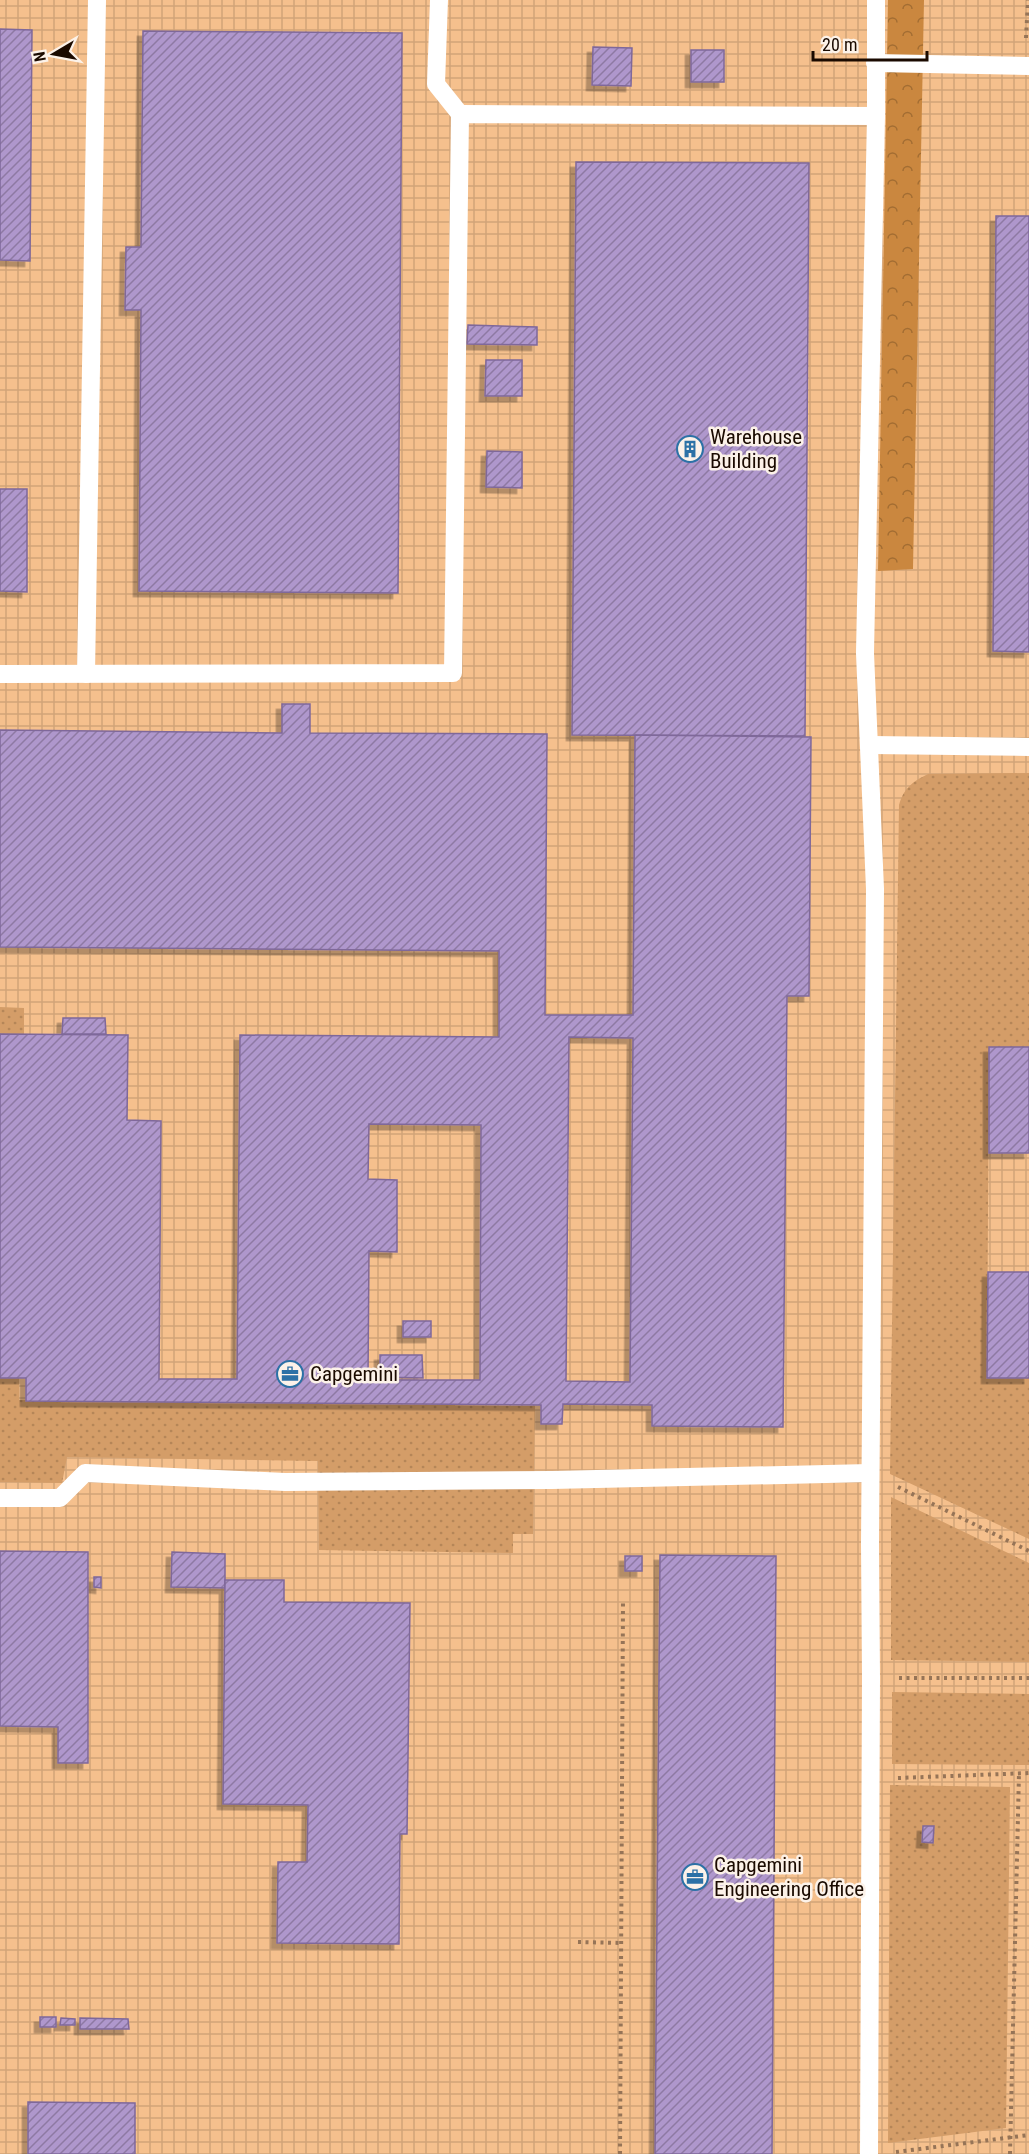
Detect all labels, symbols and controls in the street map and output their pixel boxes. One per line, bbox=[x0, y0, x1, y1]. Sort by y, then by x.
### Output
north arrow bbox=[24, 24, 84, 84]
scale bar bbox=[813, 24, 927, 62]
text: 20 m bbox=[822, 34, 857, 55]
text: N bbox=[30, 50, 50, 63]
place label: Warehouse Building bbox=[710, 425, 802, 473]
building icon: Warehouse Building bbox=[675, 434, 705, 464]
office icon: Capgemini bbox=[275, 1359, 305, 1389]
place label: Capgemini bbox=[310, 1362, 398, 1386]
place label: Capgemini Engineering Office bbox=[714, 1853, 864, 1901]
office icon: Capgemini Engineering Office bbox=[680, 1862, 710, 1892]

